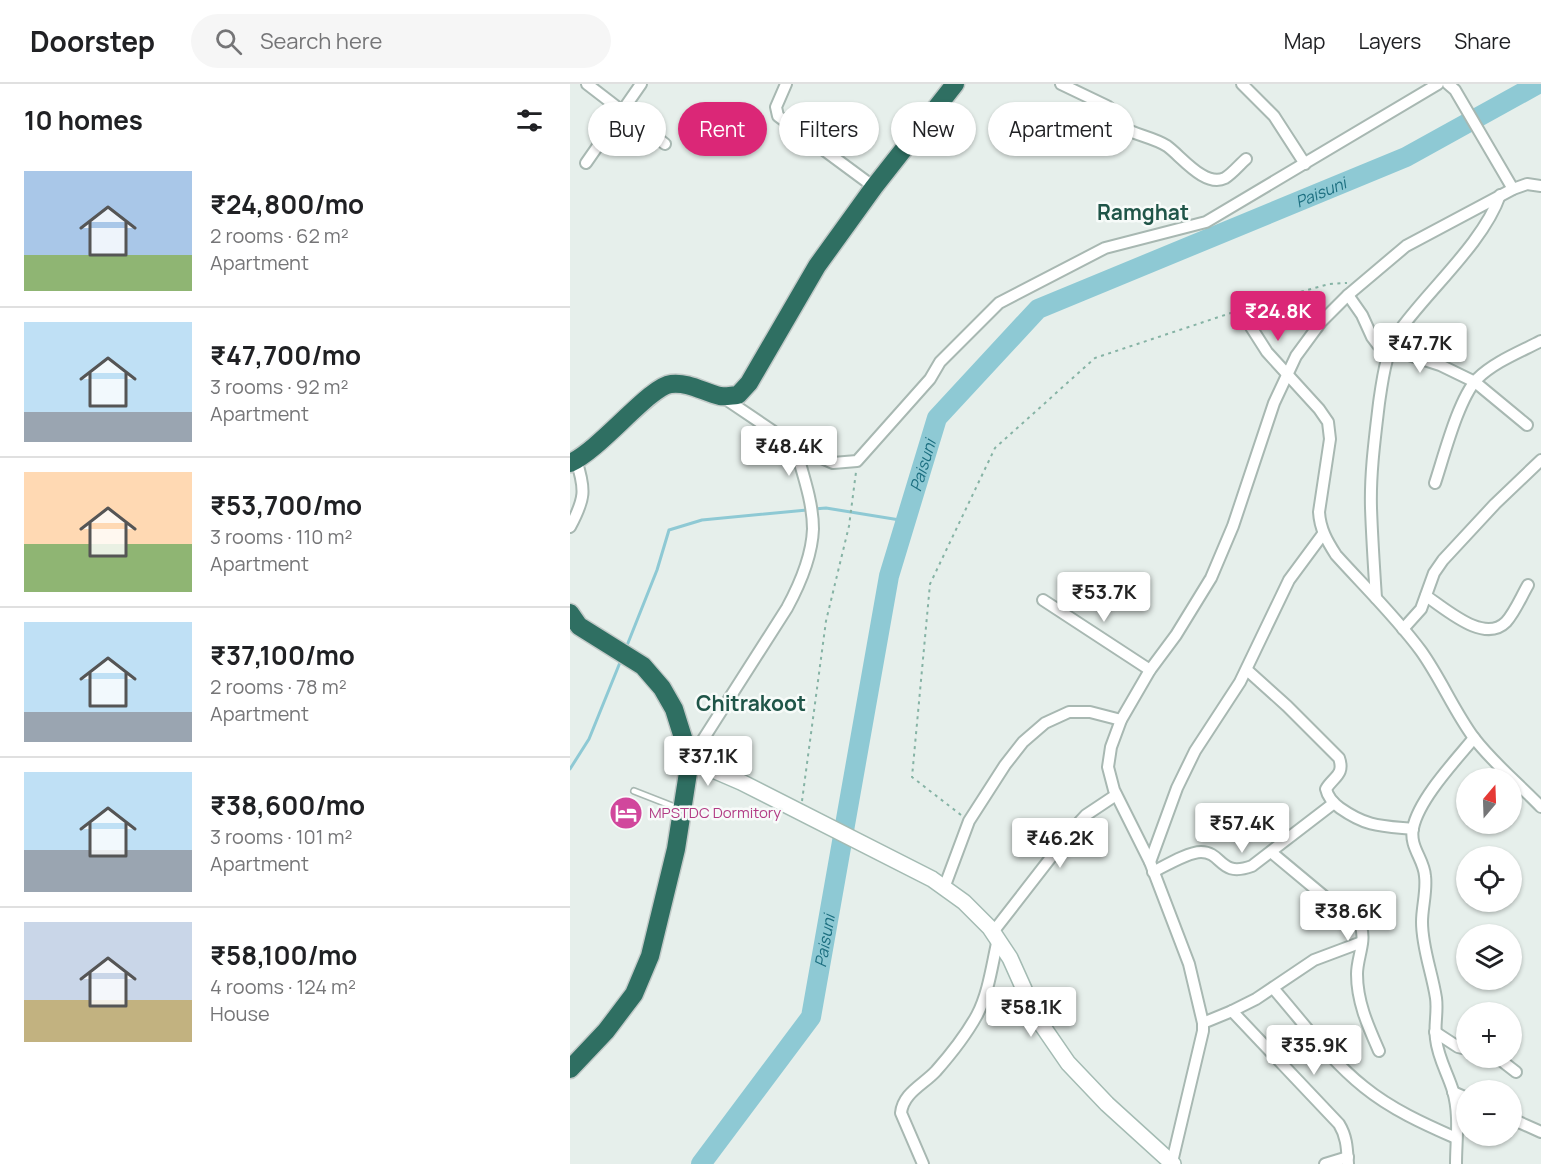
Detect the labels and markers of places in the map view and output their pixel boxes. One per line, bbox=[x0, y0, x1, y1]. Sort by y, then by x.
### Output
pin: ₹24.8K bbox=[1229, 291, 1327, 342]
pin: ₹47.7K bbox=[1371, 323, 1469, 374]
pin: ₹48.4K bbox=[740, 426, 838, 477]
pin: ₹53.7K bbox=[1055, 572, 1153, 623]
pin: ₹37.1K bbox=[659, 736, 757, 787]
hotel icon: MPSTDC Dormitory bbox=[608, 795, 644, 831]
place label: MPSTDC Dormitory bbox=[649, 802, 781, 823]
pin: ₹57.4K bbox=[1193, 803, 1291, 854]
pin: ₹46.2K bbox=[1011, 818, 1109, 869]
pin: ₹38.6K bbox=[1299, 891, 1397, 942]
pin: ₹58.1K bbox=[982, 987, 1080, 1038]
pin: ₹35.9K bbox=[1265, 1025, 1363, 1076]

